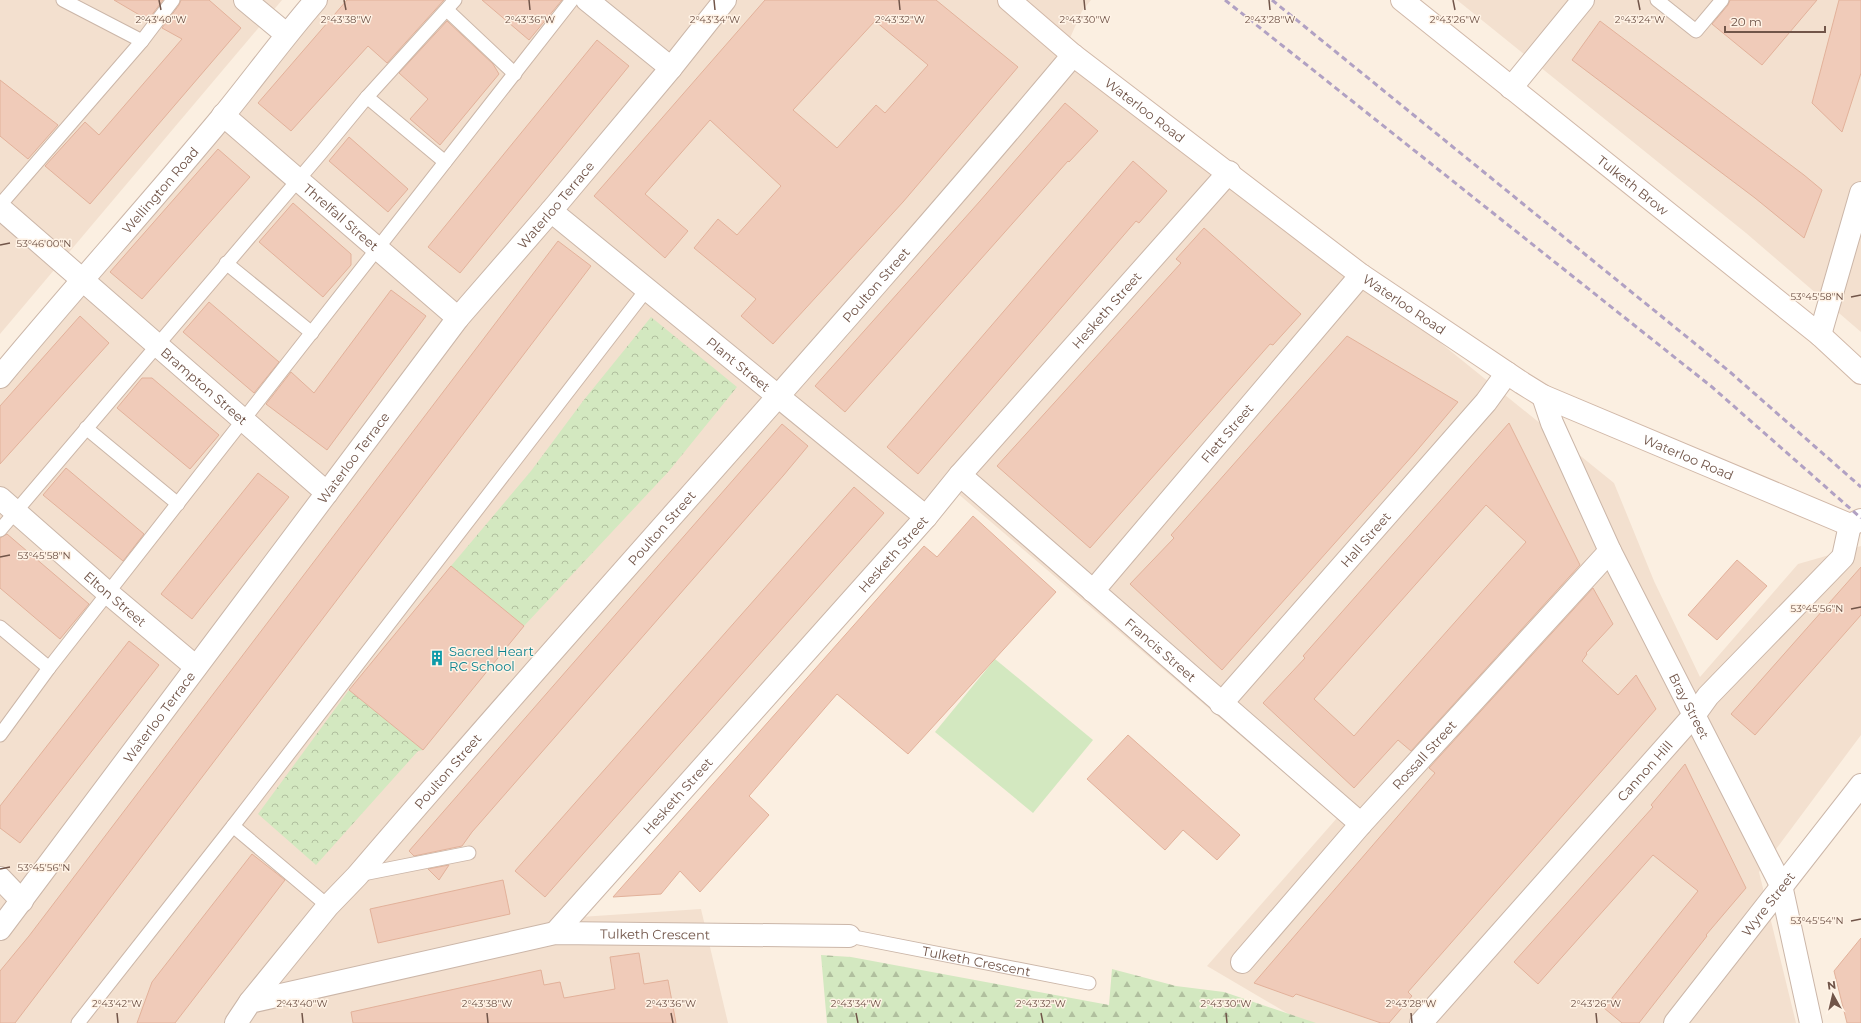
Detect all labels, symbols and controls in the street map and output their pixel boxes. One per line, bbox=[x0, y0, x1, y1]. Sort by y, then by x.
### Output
scale bar bbox=[1725, 8, 1825, 34]
text: 2°43'40"W bbox=[135, 13, 187, 26]
text: 2°43'38"W bbox=[321, 13, 371, 26]
text: 2°43'36"W bbox=[505, 13, 555, 26]
text: 2°43'34"W bbox=[690, 13, 740, 26]
text: 2°43'32"W bbox=[875, 13, 925, 26]
text: 2°43'30"W bbox=[1060, 13, 1110, 26]
text: 2°43'28"W bbox=[1245, 13, 1295, 26]
text: 2°43'26"W bbox=[1430, 13, 1480, 26]
text: 2°43'24"W bbox=[1615, 13, 1665, 26]
text: 20 m bbox=[1731, 14, 1762, 29]
street label: Waterloo Road bbox=[1102, 74, 1188, 146]
street label: Wellington Road bbox=[118, 144, 202, 237]
street label: Tulketh Brow bbox=[1594, 152, 1672, 219]
street label: Waterloo Terrace bbox=[514, 158, 597, 252]
street label: Threlfall Street bbox=[300, 180, 382, 254]
text: 53°46'00"N bbox=[17, 237, 71, 250]
street label: Poulton Street bbox=[839, 244, 913, 326]
street label: Hesketh Street bbox=[1068, 268, 1145, 352]
street label: Waterloo Road bbox=[1360, 271, 1449, 338]
text: 53°45'58"N bbox=[1790, 290, 1844, 303]
street label: Plant Street bbox=[703, 333, 774, 395]
street label: Brampton Street bbox=[158, 344, 251, 428]
street label: Flett Street bbox=[1197, 400, 1257, 466]
street label: Waterloo Terrace bbox=[314, 409, 393, 506]
street label: Waterloo Road bbox=[1641, 431, 1736, 483]
street label: Poulton Street bbox=[624, 487, 699, 568]
street label: Hall Street bbox=[1337, 509, 1394, 570]
street label: Hesketh Street bbox=[855, 512, 931, 595]
text: 53°45'58"N bbox=[17, 549, 71, 562]
street label: Elton Street bbox=[81, 568, 150, 630]
text: 53°45'56"N bbox=[1791, 602, 1843, 615]
street label: Francis Street bbox=[1122, 614, 1200, 685]
place label: Sacred Heart RC School bbox=[449, 643, 534, 674]
building icon: Sacred Heart RC School bbox=[428, 649, 446, 667]
street label: Waterloo Terrace bbox=[120, 668, 198, 766]
street label: Bray Street bbox=[1666, 670, 1713, 741]
street label: Rossall Street bbox=[1389, 717, 1460, 793]
street label: Poulton Street bbox=[411, 730, 485, 812]
street label: Cannon Hill bbox=[1613, 737, 1676, 805]
street label: Hesketh Street bbox=[639, 754, 716, 837]
text: 53°45'56"N bbox=[18, 861, 70, 874]
street label: Wyre Street bbox=[1738, 869, 1798, 939]
text: 53°45'54"N bbox=[1790, 914, 1844, 927]
street label: Tulketh Crescent bbox=[600, 925, 710, 943]
street label: Tulketh Crescent bbox=[921, 943, 1032, 979]
north arrow bbox=[1813, 975, 1853, 1015]
text: N bbox=[1826, 978, 1837, 993]
text: 2°43'42"W bbox=[92, 997, 142, 1010]
text: 2°43'40"W bbox=[276, 997, 328, 1010]
text: 2°43'38"W bbox=[462, 997, 512, 1010]
text: 2°43'36"W bbox=[646, 997, 696, 1010]
text: 2°43'34"W bbox=[831, 997, 881, 1010]
text: 2°43'32"W bbox=[1016, 997, 1066, 1010]
text: 2°43'30"W bbox=[1201, 997, 1251, 1010]
text: 2°43'28"W bbox=[1386, 997, 1436, 1010]
text: 2°43'26"W bbox=[1571, 997, 1621, 1010]

